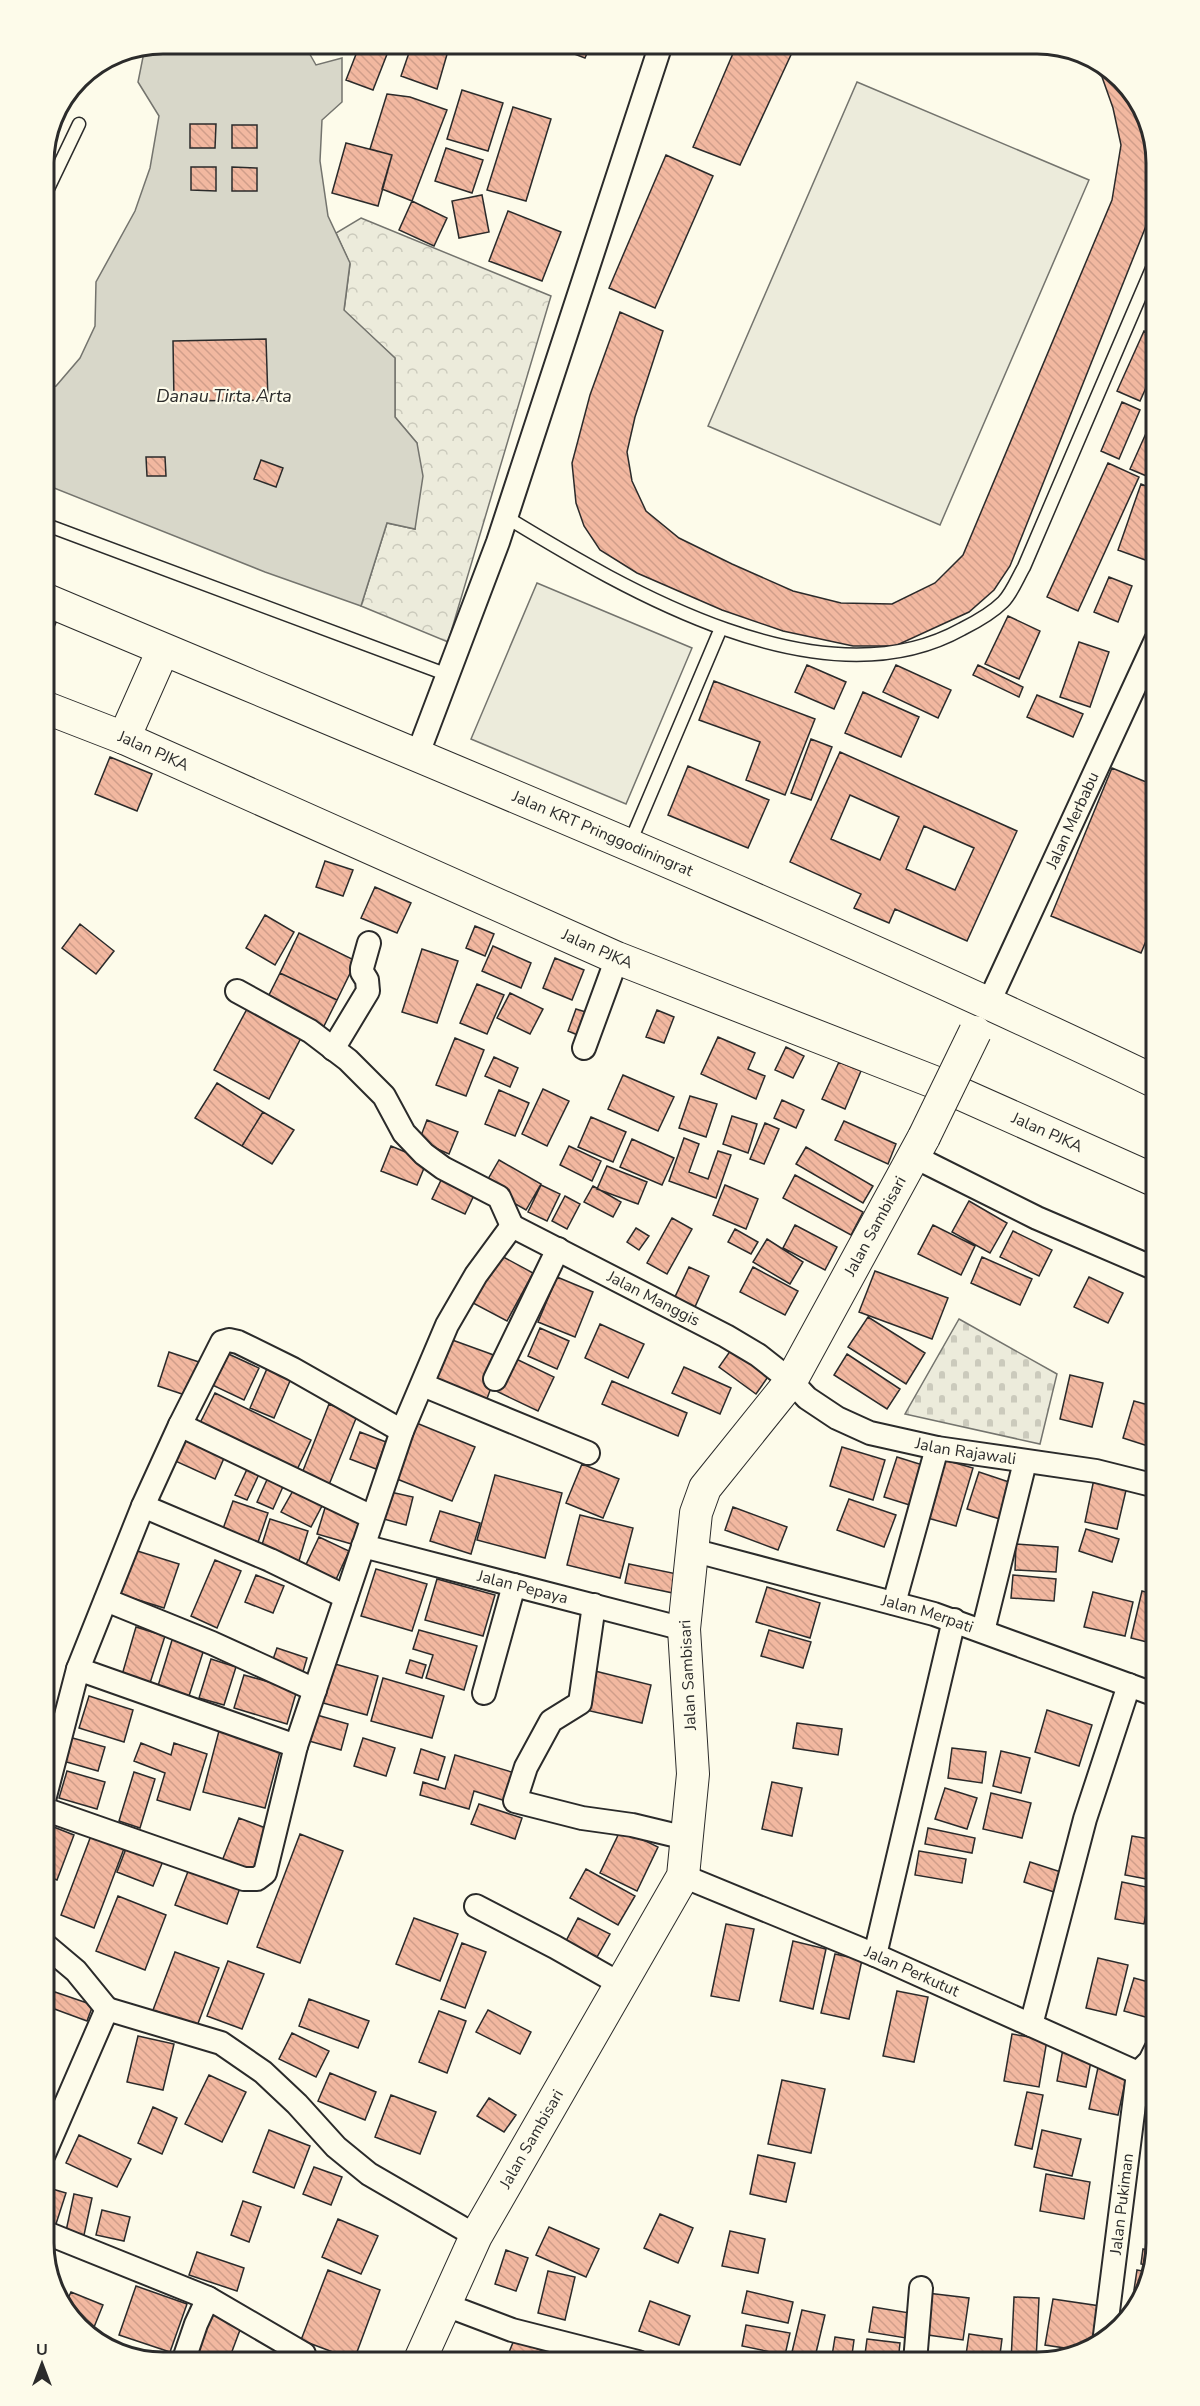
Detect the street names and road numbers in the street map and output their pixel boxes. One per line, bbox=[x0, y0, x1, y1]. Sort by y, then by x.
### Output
street label: Jalan PJKA bbox=[114, 725, 193, 777]
street label: Jalan Merbabu bbox=[1041, 768, 1105, 873]
street label: Jalan KRT Pringgodiningrat bbox=[508, 785, 697, 882]
street label: Jalan PJKA bbox=[557, 923, 636, 974]
street label: Jalan PJKA bbox=[1007, 1107, 1087, 1158]
street label: Jalan Sambisari bbox=[839, 1172, 912, 1281]
street label: Jalan Manggis bbox=[602, 1265, 704, 1332]
street label: Jalan Rajawali bbox=[912, 1432, 1017, 1470]
street label: Jalan Pepaya bbox=[474, 1565, 570, 1610]
street label: Jalan Merpati bbox=[878, 1589, 977, 1638]
street label: Jalan Sambisari bbox=[674, 1619, 702, 1732]
street label: Jalan Perkutut bbox=[860, 1941, 963, 2002]
street label: Jalan Sambisari bbox=[494, 2086, 569, 2194]
street label: Jalan Pukiman bbox=[1105, 2152, 1139, 2257]

